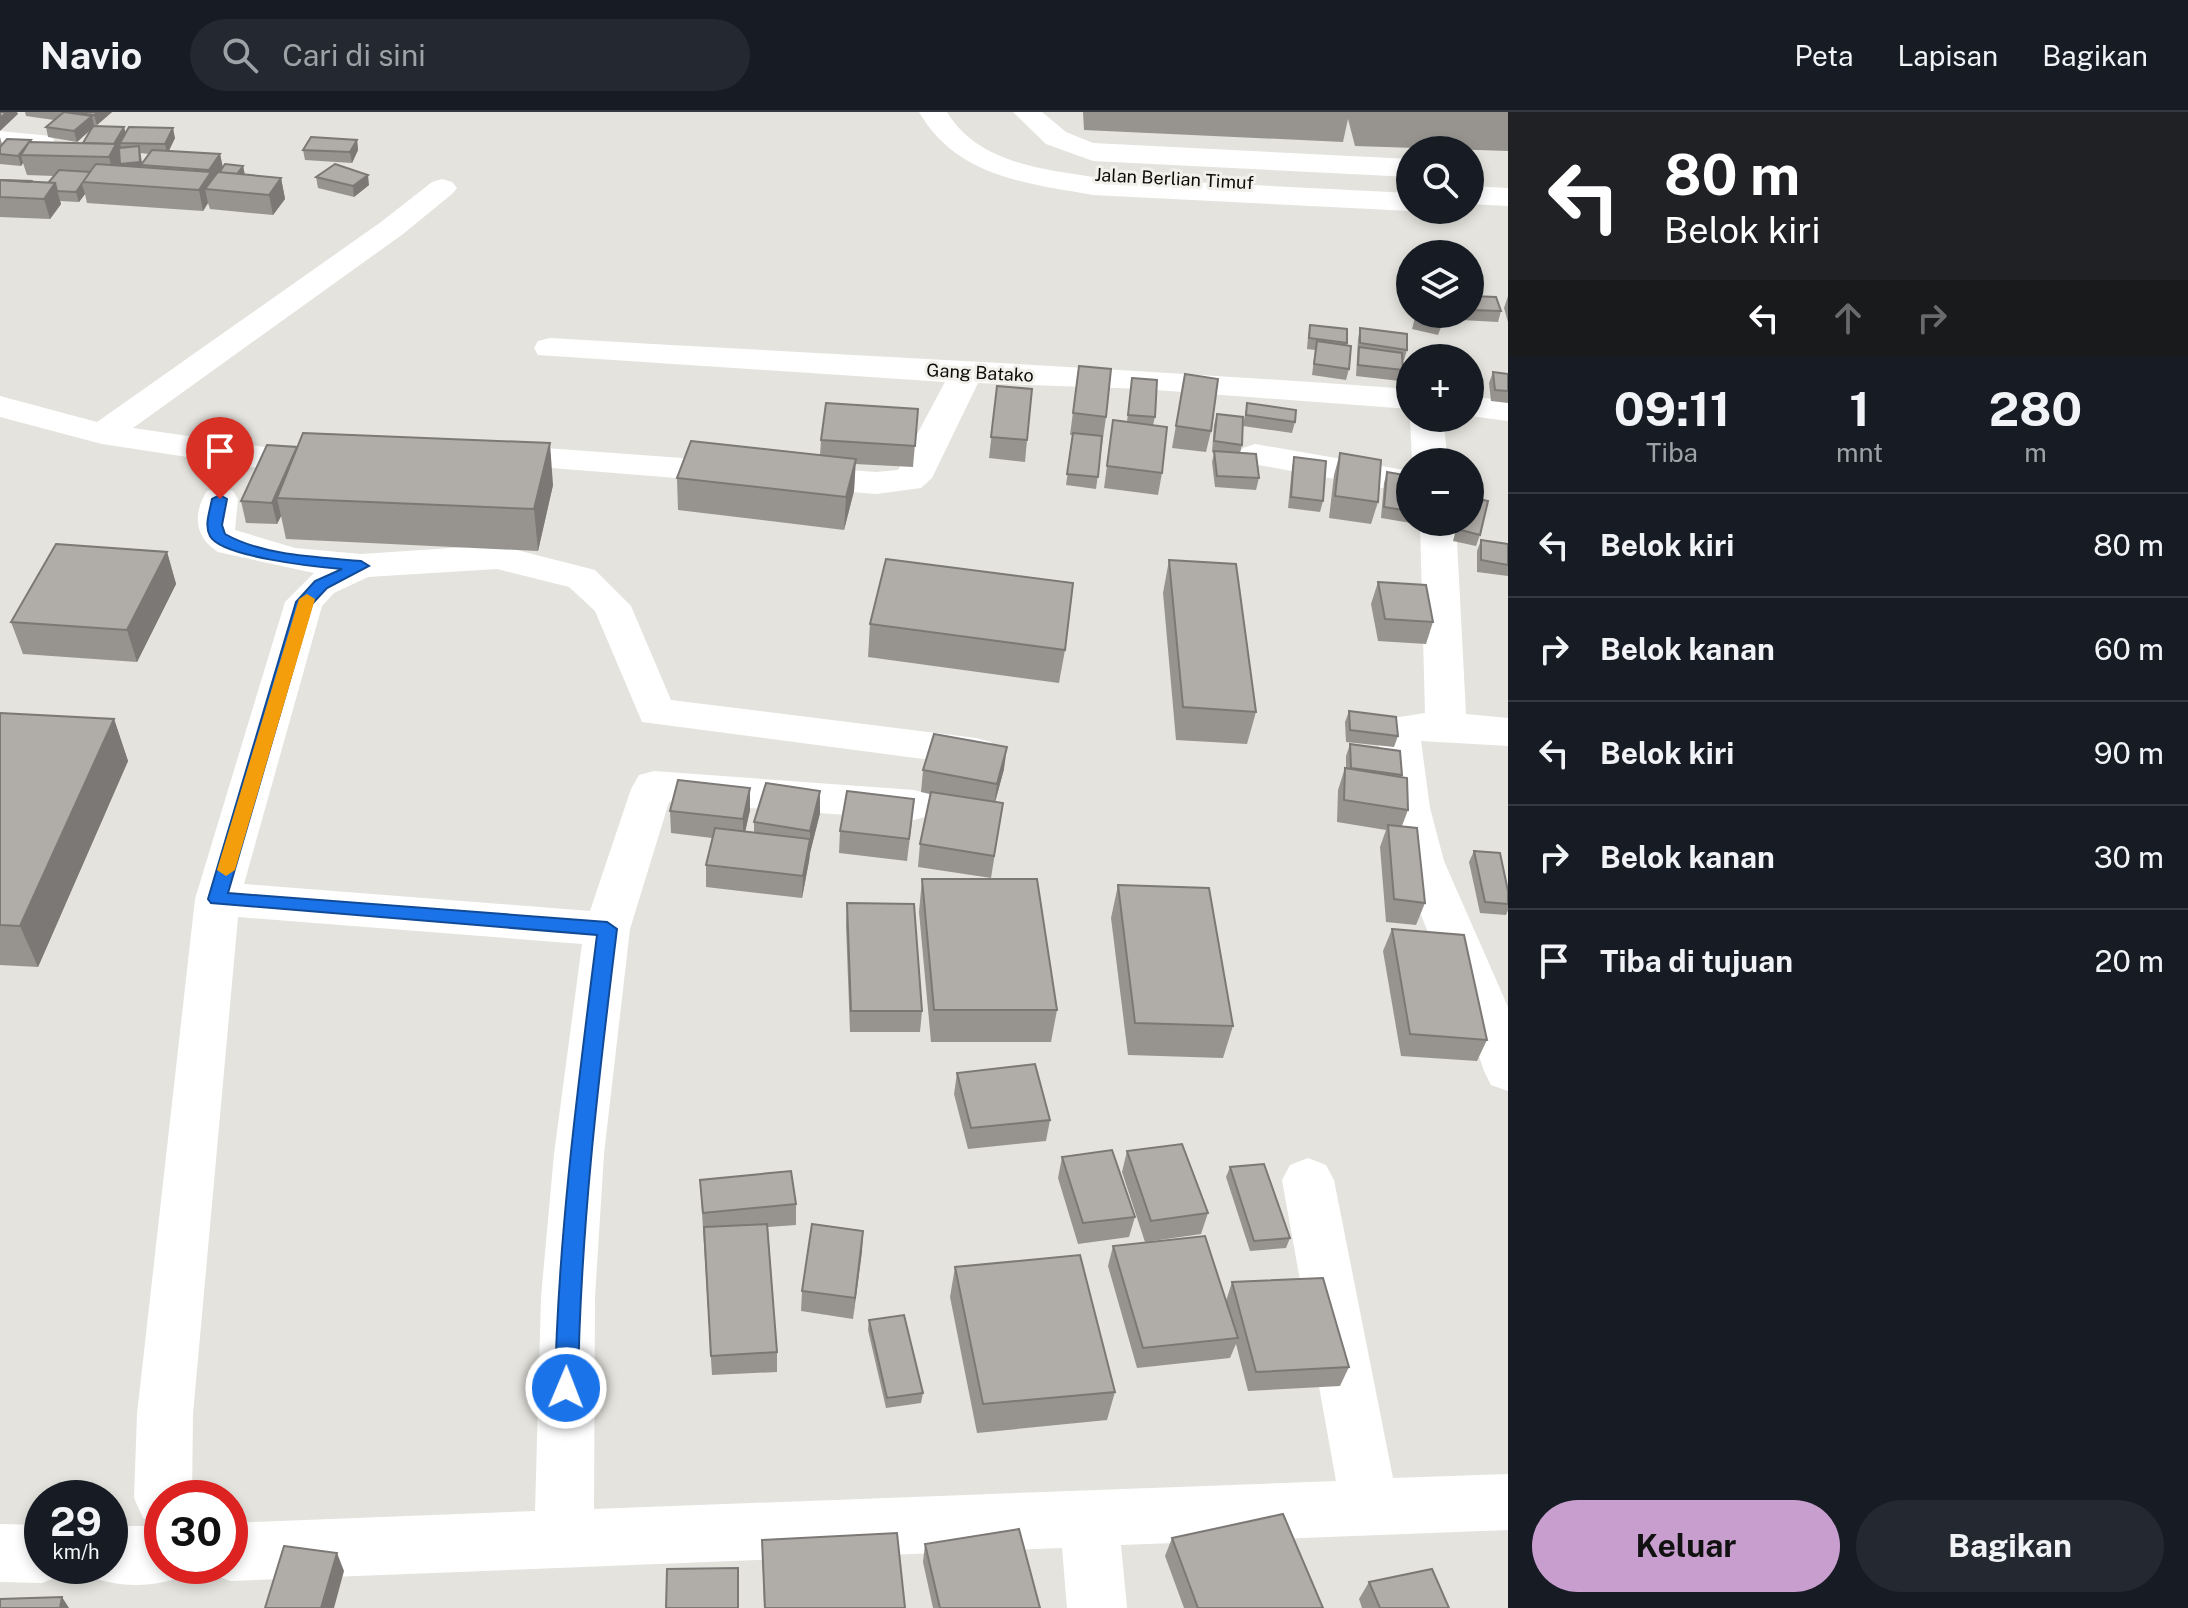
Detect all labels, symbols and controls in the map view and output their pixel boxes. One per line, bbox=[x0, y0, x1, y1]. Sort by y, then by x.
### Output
search box bbox=[190, 19, 750, 91]
text: Navio bbox=[40, 33, 142, 78]
icon: search bbox=[218, 33, 262, 77]
text: Cari di sini bbox=[282, 37, 426, 73]
text: Peta bbox=[1794, 39, 1854, 72]
text: Lapisan bbox=[1898, 39, 1998, 72]
text: Bagikan bbox=[2042, 39, 2148, 72]
map controls bbox=[1396, 136, 1484, 536]
button: search bbox=[1396, 136, 1484, 224]
text: 80 m bbox=[1664, 142, 1800, 208]
icon: left bbox=[1532, 144, 1636, 248]
street label: Jalan Berlian Timuf bbox=[1094, 164, 1254, 193]
text: Belok kiri bbox=[1664, 209, 1820, 251]
button: layers bbox=[1396, 240, 1484, 328]
icon: left bbox=[1742, 296, 1786, 340]
icon: ahead bbox=[1826, 296, 1870, 340]
icon: right bbox=[1910, 296, 1954, 340]
button: + bbox=[1396, 344, 1484, 432]
street label: Gang Batako bbox=[926, 359, 1034, 386]
text: 09:11 bbox=[1614, 380, 1730, 437]
text: 1 bbox=[1849, 380, 1870, 437]
text: 280 bbox=[1989, 380, 2082, 437]
pin bbox=[186, 417, 254, 499]
icon: arrive bbox=[198, 429, 242, 473]
text: Tiba bbox=[1646, 437, 1698, 468]
text: mnt bbox=[1836, 437, 1883, 468]
text: m bbox=[2024, 437, 2047, 468]
button: − bbox=[1396, 448, 1484, 536]
icon: left bbox=[1532, 523, 1576, 567]
text: Belok kiri bbox=[1600, 527, 1734, 563]
text: 80 m bbox=[2093, 527, 2164, 563]
icon: right bbox=[1532, 627, 1576, 671]
text: Belok kanan bbox=[1600, 631, 1775, 667]
text: 60 m bbox=[2094, 631, 2164, 667]
icon: left bbox=[1532, 731, 1576, 775]
text: Belok kiri bbox=[1600, 735, 1734, 771]
text: 90 m bbox=[2094, 735, 2164, 771]
icon: right bbox=[1532, 835, 1576, 879]
text: Belok kanan bbox=[1600, 839, 1775, 875]
text: 30 m bbox=[2094, 839, 2164, 875]
icon: arrive bbox=[1532, 939, 1576, 983]
text: Tiba di tujuan bbox=[1600, 943, 1793, 979]
text: 20 m bbox=[2095, 943, 2164, 979]
position arrow bbox=[524, 1346, 608, 1430]
speed limit sign: 30 bbox=[144, 1480, 248, 1584]
text: 29 bbox=[50, 1498, 102, 1545]
button: Keluar bbox=[1532, 1500, 1840, 1592]
button: Bagikan bbox=[1856, 1500, 2164, 1592]
text: km/h bbox=[52, 1540, 100, 1564]

